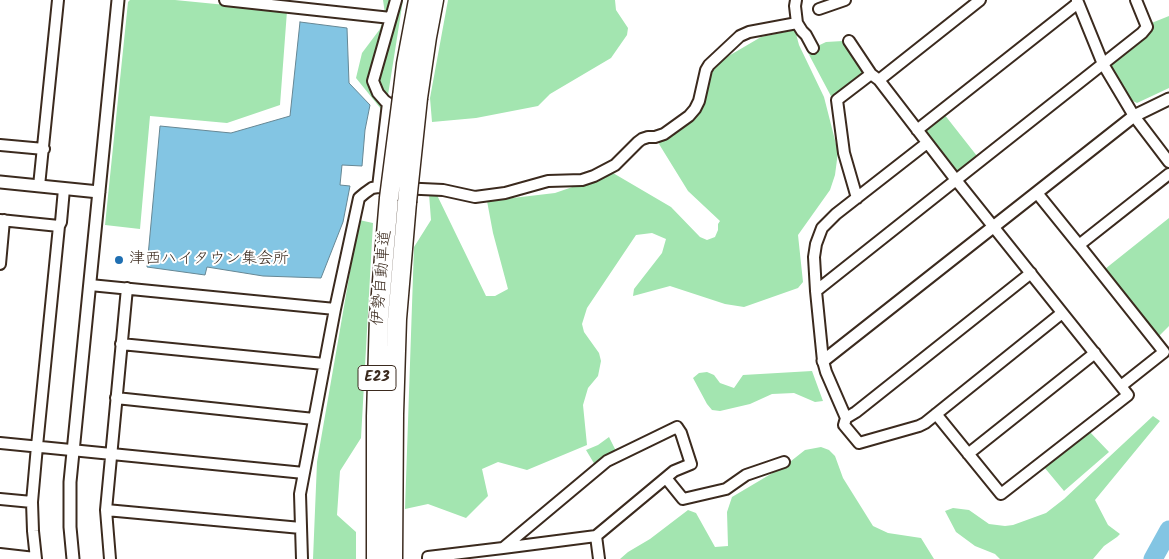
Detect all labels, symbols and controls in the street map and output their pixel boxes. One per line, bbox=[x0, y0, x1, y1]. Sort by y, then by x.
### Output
street label: 伊勢自動車道 bbox=[369, 229, 397, 327]
place label: 津西ハイタウン集会所 bbox=[129, 250, 289, 270]
marker: 津西ハイタウン集会所 bbox=[113, 254, 125, 266]
road number: E23 bbox=[358, 366, 396, 390]

